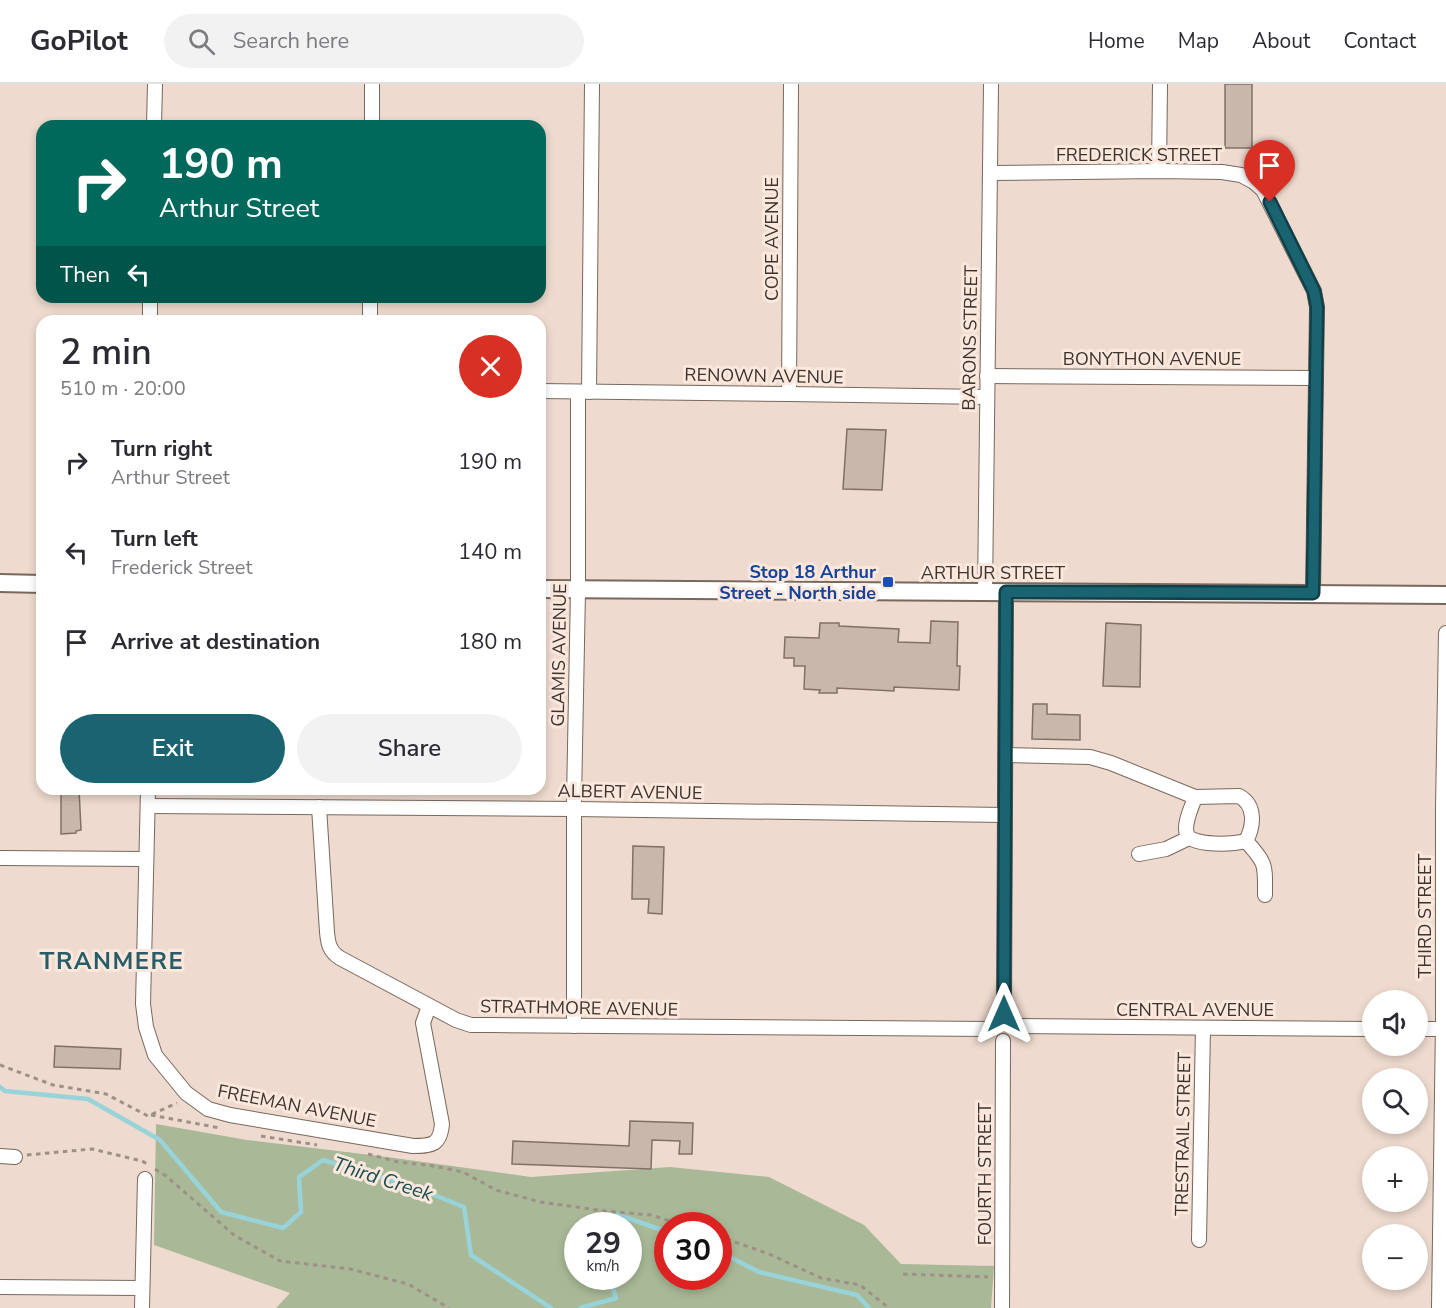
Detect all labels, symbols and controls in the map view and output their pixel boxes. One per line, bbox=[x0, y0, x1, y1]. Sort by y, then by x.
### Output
search box bbox=[164, 14, 584, 68]
text: GoPilot bbox=[30, 22, 128, 60]
icon: search bbox=[185, 25, 218, 58]
text: Search here bbox=[233, 26, 349, 56]
text: Home bbox=[1088, 27, 1145, 55]
text: Map bbox=[1178, 27, 1219, 55]
text: About bbox=[1252, 27, 1310, 55]
text: Contact bbox=[1343, 27, 1416, 55]
text: 190 m bbox=[159, 136, 283, 193]
pin bbox=[1244, 140, 1295, 202]
street label: FREDERICK STREET bbox=[1056, 143, 1222, 167]
icon: right bbox=[60, 144, 138, 222]
icon: arrive bbox=[1253, 149, 1286, 182]
street label: COPE AVENUE bbox=[760, 177, 784, 301]
text: Arthur Street bbox=[159, 190, 319, 227]
icon: left bbox=[122, 258, 155, 291]
text: Then bbox=[60, 260, 110, 290]
street label: BARONS STREET bbox=[957, 265, 983, 411]
text: 2 min bbox=[60, 328, 152, 377]
button: close bbox=[459, 335, 522, 398]
street label: BONYTHON AVENUE bbox=[1063, 347, 1241, 371]
street label: RENOWN AVENUE bbox=[684, 363, 844, 389]
text: 510 m · 20:00 bbox=[60, 375, 186, 402]
text: Turn right bbox=[111, 434, 212, 464]
icon: right bbox=[60, 446, 93, 479]
text: 190 m bbox=[458, 447, 522, 477]
text: Arthur Street bbox=[111, 464, 230, 491]
text: Turn left bbox=[111, 524, 198, 554]
icon: left bbox=[60, 536, 93, 569]
text: 140 m bbox=[458, 537, 522, 567]
text: Frederick Street bbox=[111, 554, 253, 581]
place label: Stop 18 Arthur Street - North side bbox=[719, 560, 876, 605]
street label: ARTHUR STREET bbox=[921, 561, 1065, 585]
marker: Stop 18 Arthur Street - North side bbox=[881, 575, 895, 589]
street label: GLAMIS AVENUE bbox=[546, 583, 572, 727]
icon: arrive bbox=[60, 626, 93, 659]
text: Arrive at destination bbox=[111, 627, 320, 657]
text: 180 m bbox=[458, 627, 522, 657]
button: Exit bbox=[60, 714, 285, 783]
button: Share bbox=[297, 714, 522, 783]
street label: ALBERT AVENUE bbox=[557, 779, 703, 805]
street label: THIRD STREET bbox=[1413, 854, 1437, 978]
district label: TRANMERE bbox=[40, 945, 184, 977]
position arrow bbox=[972, 982, 1036, 1046]
map controls bbox=[1362, 990, 1428, 1290]
button: sound bbox=[1362, 990, 1428, 1056]
street label: STRATHMORE AVENUE bbox=[480, 994, 678, 1022]
street label: CENTRAL AVENUE bbox=[1116, 998, 1274, 1022]
street label: TRESTRAIL STREET bbox=[1170, 1052, 1196, 1216]
button: search bbox=[1362, 1068, 1428, 1134]
street label: FREEMAN AVENUE bbox=[216, 1079, 378, 1133]
street label: FOURTH STREET bbox=[973, 1103, 997, 1245]
button: + bbox=[1362, 1146, 1428, 1212]
water label: Third Creek bbox=[330, 1150, 437, 1208]
speed limit sign: 30 bbox=[654, 1212, 732, 1290]
text: 29 bbox=[585, 1223, 621, 1264]
button: − bbox=[1362, 1224, 1428, 1290]
text: km/h bbox=[586, 1256, 620, 1276]

